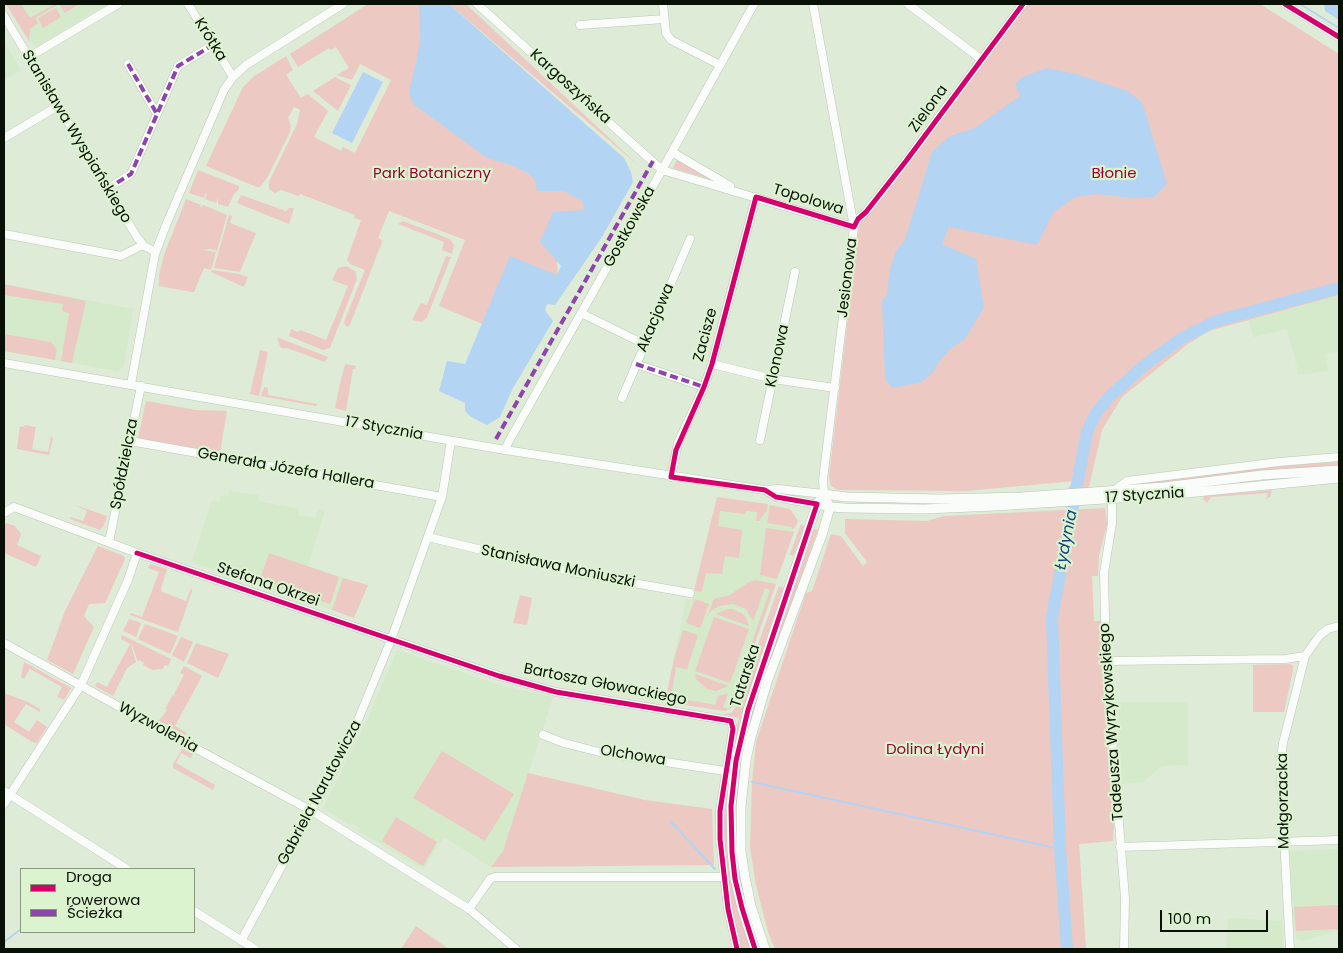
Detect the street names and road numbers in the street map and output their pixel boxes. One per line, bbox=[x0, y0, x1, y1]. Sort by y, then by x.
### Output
street label: Krótka bbox=[190, 15, 230, 65]
street label: Kargoszyńska bbox=[526, 46, 614, 128]
street label: Stanisława Wyspiańskiego bbox=[17, 47, 135, 227]
street label: Zielona bbox=[906, 82, 952, 136]
street label: Topolowa bbox=[770, 181, 846, 219]
street label: Gostkowska bbox=[600, 183, 660, 271]
street label: Jesionowa bbox=[834, 237, 862, 319]
street label: Akacjowa bbox=[633, 281, 679, 355]
street label: Zacisze bbox=[690, 306, 722, 364]
street label: Klonowa bbox=[763, 323, 793, 389]
street label: 17 Stycznia bbox=[344, 413, 424, 445]
street label: Spółdzielcza bbox=[107, 417, 143, 511]
street label: Generała Józefa Hallera bbox=[196, 445, 376, 493]
street label: 17 Stycznia bbox=[1105, 484, 1185, 508]
street label: Stanisława Moniuszki bbox=[479, 542, 637, 592]
street label: Stefana Okrzei bbox=[214, 559, 322, 611]
street label: Tadeusza Wyrzykowskiego bbox=[1096, 623, 1128, 821]
street label: Tatarska bbox=[727, 642, 765, 710]
street label: Bartosza Głowackiego bbox=[522, 660, 688, 710]
street label: Wyzwolenia bbox=[115, 699, 201, 757]
street label: Gabriela Narutowicza bbox=[274, 718, 366, 868]
street label: Olchowa bbox=[599, 742, 667, 770]
street label: Małgorzacka bbox=[1274, 753, 1294, 849]

